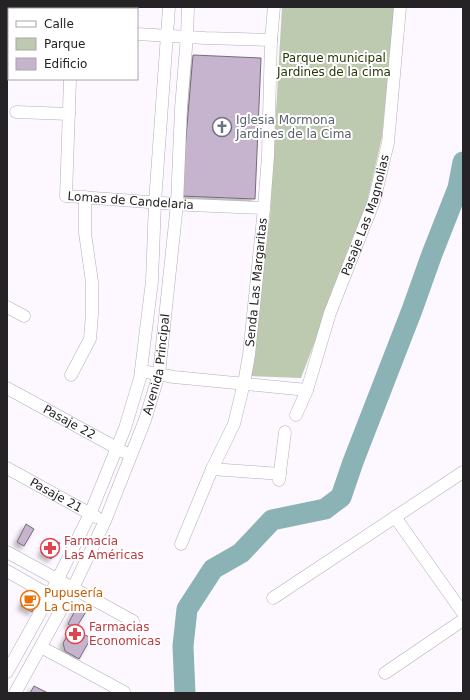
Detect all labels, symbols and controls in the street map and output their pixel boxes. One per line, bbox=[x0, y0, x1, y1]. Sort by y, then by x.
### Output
legend bbox=[8, 8, 138, 80]
text: Calle bbox=[44, 17, 74, 31]
text: Parque bbox=[44, 37, 85, 51]
park label: Parque municipal Jardines de la cima bbox=[276, 51, 391, 79]
text: Edificio bbox=[44, 57, 87, 71]
place label: Iglesia Mormona Jardines de la Cima bbox=[235, 113, 352, 141]
church icon: Iglesia Mormona Jardines de la Cima bbox=[211, 116, 233, 138]
street label: Pasaje Las Magnolias bbox=[338, 153, 392, 278]
street label: Lomas de Candelaria bbox=[67, 189, 194, 212]
street label: Senda Las Margaritas bbox=[243, 217, 270, 347]
street label: Avenida Principal bbox=[140, 313, 172, 417]
street label: Pasaje 22 bbox=[41, 402, 98, 442]
street label: Pasaje 21 bbox=[27, 475, 85, 515]
place label: Farmacia Las Américas bbox=[64, 534, 144, 562]
pharmacy icon: Farmacia Las Américas bbox=[39, 537, 61, 559]
place label: Pupusería La Cima bbox=[44, 586, 103, 614]
cafe icon: Pupusería La Cima bbox=[19, 589, 41, 611]
place label: Farmacias Economicas bbox=[89, 620, 161, 648]
pharmacy icon: Farmacias Economicas bbox=[64, 623, 86, 645]

